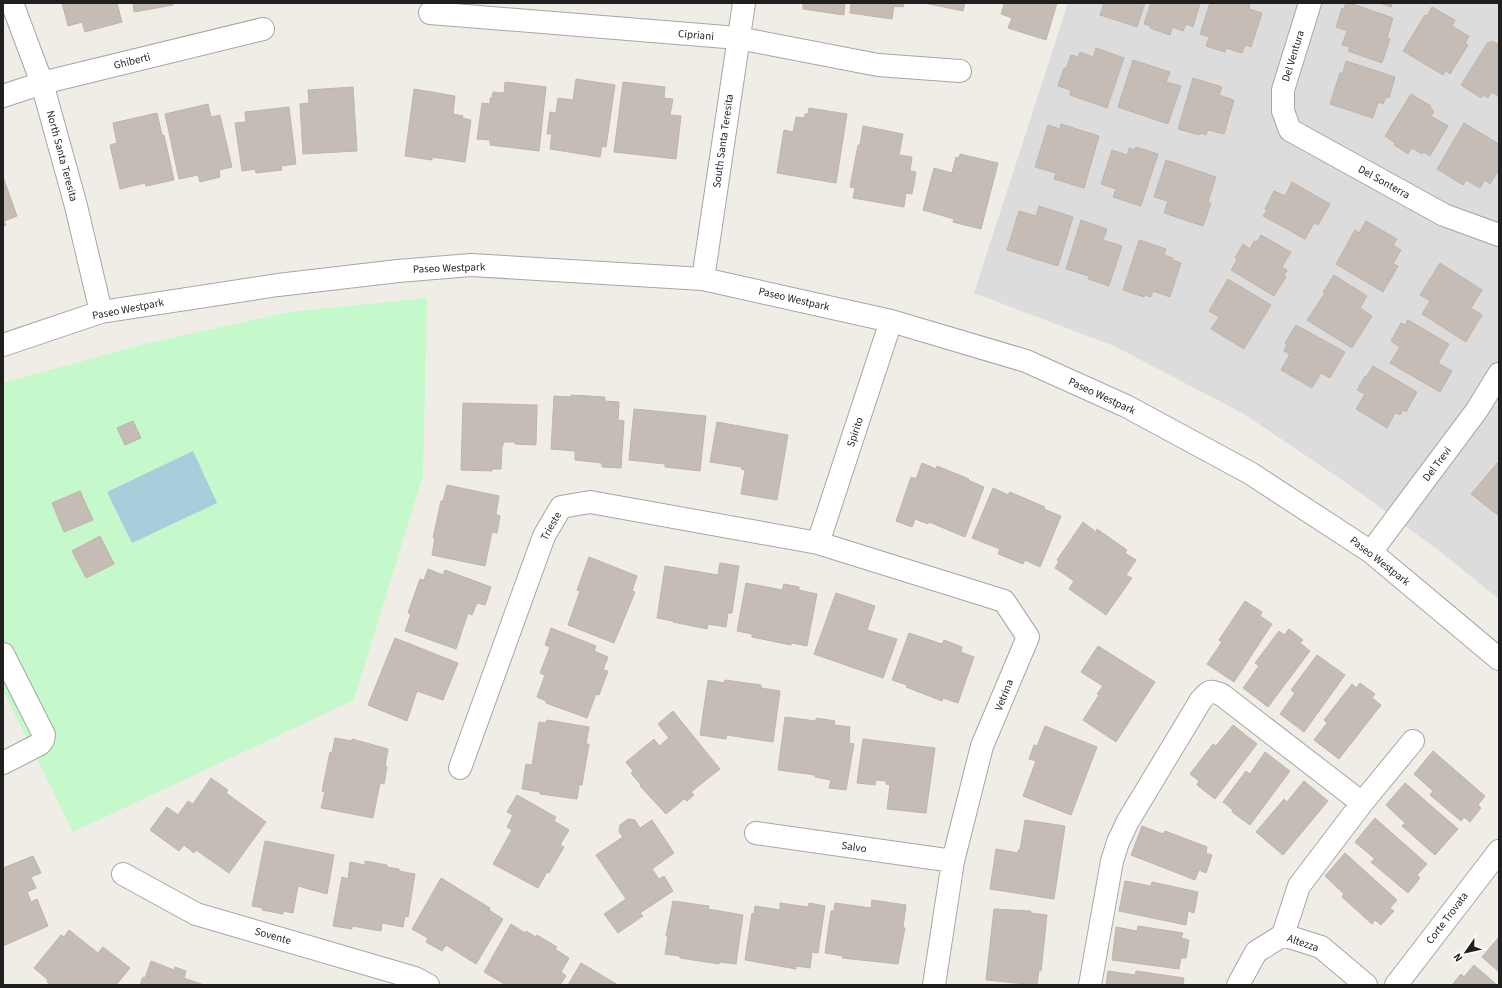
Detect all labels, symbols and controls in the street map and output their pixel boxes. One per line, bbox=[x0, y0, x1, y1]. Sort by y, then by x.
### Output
street label: Cipriani bbox=[677, 26, 715, 44]
street label: Del Ventura bbox=[1278, 28, 1308, 84]
street label: Ghiberti bbox=[112, 49, 152, 73]
street label: South Santa Teresita bbox=[709, 93, 737, 189]
street label: North Santa Teresita bbox=[43, 109, 81, 203]
street label: Del Sonterra bbox=[1355, 162, 1413, 202]
street label: Paseo Westpark bbox=[413, 259, 486, 277]
street label: Paseo Westpark bbox=[757, 284, 832, 315]
street label: Paseo Westpark bbox=[91, 295, 166, 323]
street label: Paseo Westpark bbox=[1066, 374, 1139, 418]
street label: Spirito bbox=[843, 415, 867, 449]
street label: Del Trevi bbox=[1419, 444, 1455, 484]
street label: Trieste bbox=[537, 508, 565, 543]
street label: Paseo Westpark bbox=[1347, 533, 1414, 590]
street label: Vetrina bbox=[991, 677, 1017, 713]
street label: Salvo bbox=[840, 838, 868, 856]
street label: Corte Trovata bbox=[1422, 889, 1472, 947]
street label: Sovente bbox=[253, 924, 294, 949]
street label: Altezza bbox=[1285, 931, 1321, 955]
north arrow bbox=[1446, 932, 1486, 972]
text: N bbox=[1450, 950, 1466, 965]

